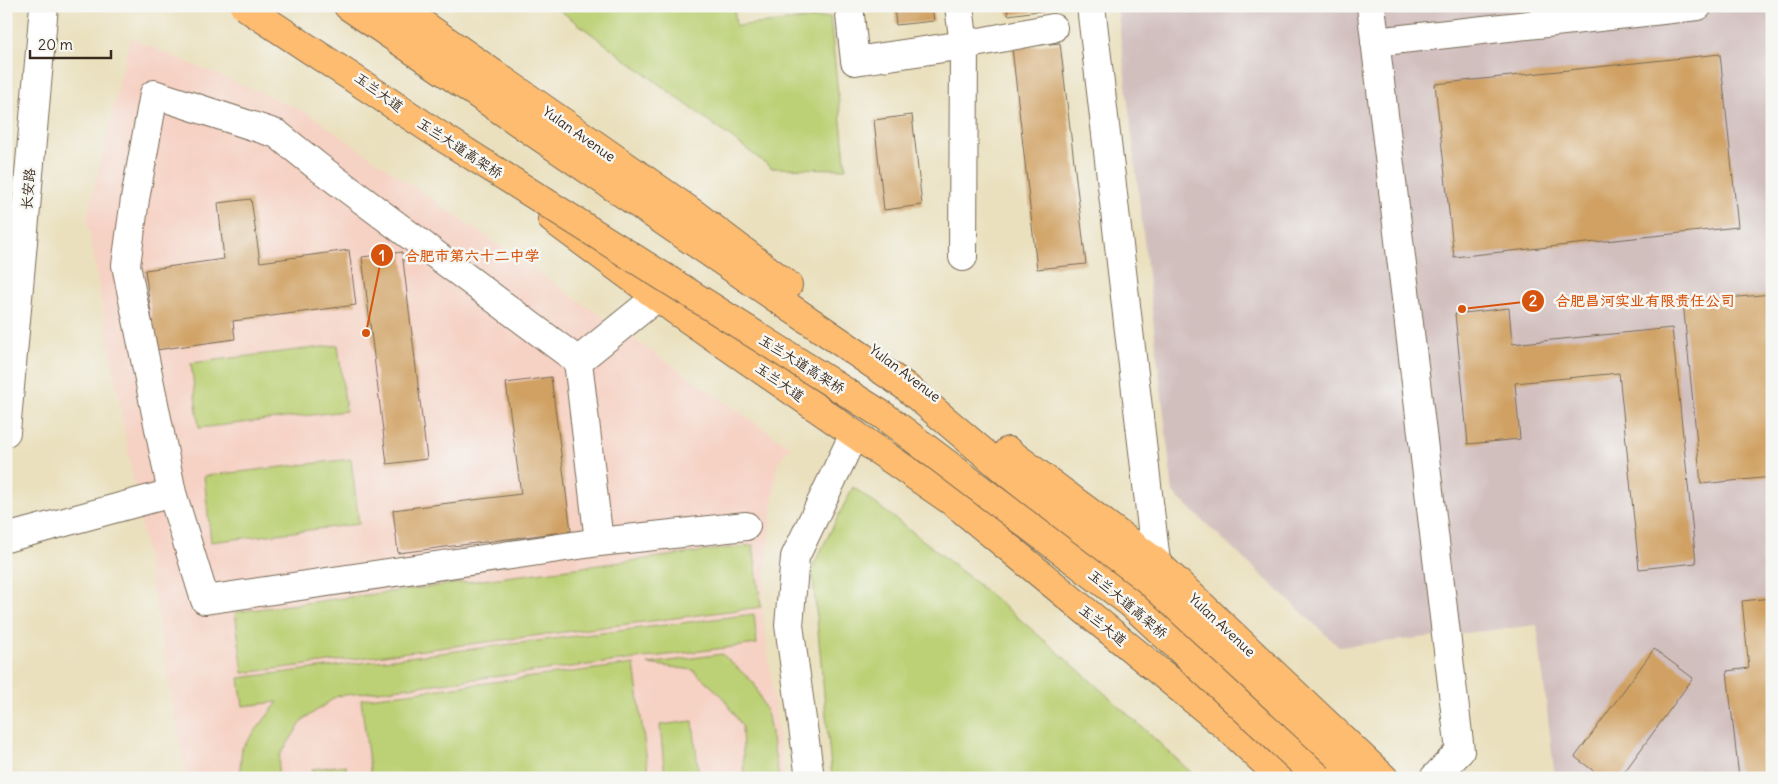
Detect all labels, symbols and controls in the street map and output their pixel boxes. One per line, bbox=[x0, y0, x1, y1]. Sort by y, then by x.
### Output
scale bar bbox=[30, 28, 111, 60]
text: 20 m bbox=[38, 35, 73, 54]
street label: 玉兰大道 bbox=[351, 68, 407, 116]
street label: Yulan Avenue bbox=[539, 102, 619, 166]
street label: 玉兰大道高架桥 bbox=[414, 114, 506, 182]
street label: 长安路 bbox=[17, 167, 39, 211]
callout: 合肥市第六十二中学 bbox=[369, 240, 549, 270]
text: 1 bbox=[379, 246, 385, 265]
text: 合肥市第六十二中学 bbox=[404, 246, 540, 265]
callout: 合肥昌河实业有限责任公司 bbox=[1520, 286, 1745, 316]
text: 2 bbox=[1529, 291, 1537, 310]
text: 合肥昌河实业有限责任公司 bbox=[1555, 291, 1735, 310]
street label: 玉兰大道高架桥 bbox=[756, 331, 848, 397]
street label: Yulan Avenue bbox=[866, 340, 944, 406]
street label: 玉兰大道 bbox=[752, 359, 808, 405]
street label: 玉兰大道高架桥 bbox=[1085, 566, 1171, 642]
street label: Yulan Avenue bbox=[1185, 590, 1259, 660]
street label: 玉兰大道 bbox=[1076, 601, 1130, 649]

